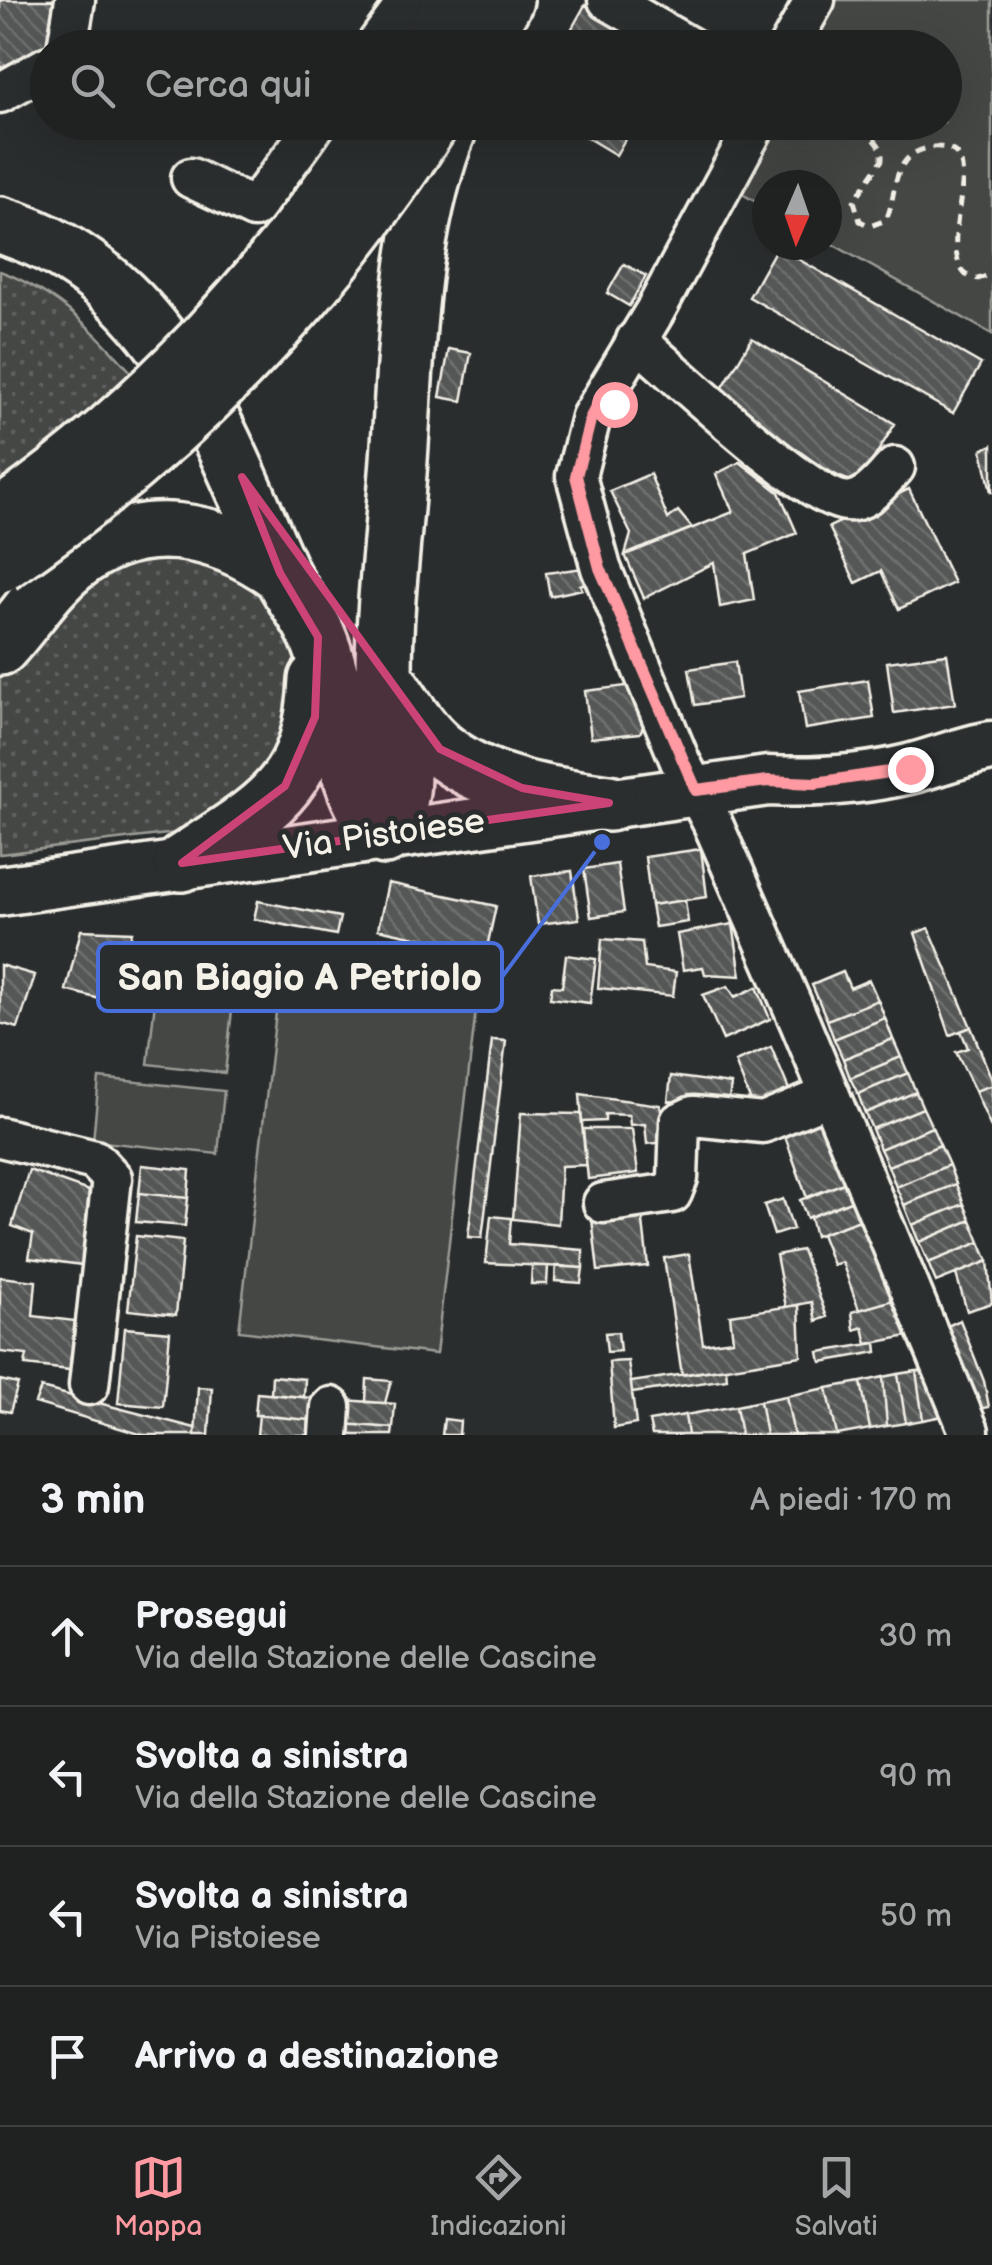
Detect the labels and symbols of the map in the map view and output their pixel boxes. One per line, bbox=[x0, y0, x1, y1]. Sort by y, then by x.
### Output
north arrow bbox=[752, 170, 842, 260]
route start bbox=[592, 382, 638, 428]
route end bbox=[888, 747, 934, 793]
street label: Via Pistoiese bbox=[280, 800, 488, 870]
callout: San Biagio A Petriolo bbox=[98, 943, 502, 1011]
text: San Biagio A Petriolo bbox=[118, 956, 482, 1001]

